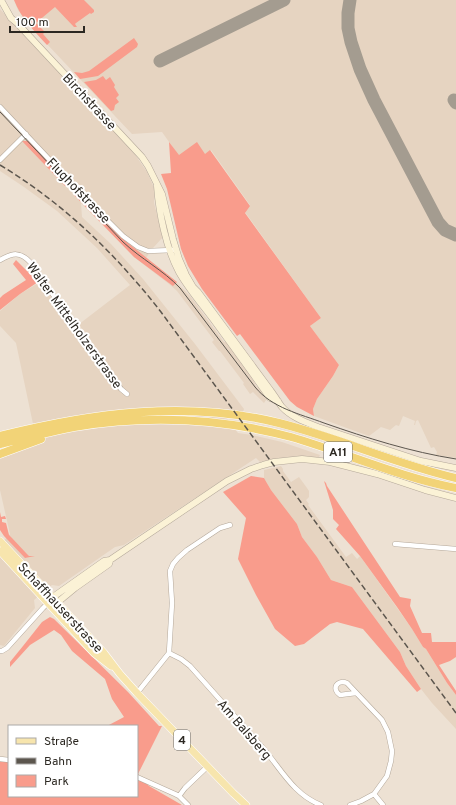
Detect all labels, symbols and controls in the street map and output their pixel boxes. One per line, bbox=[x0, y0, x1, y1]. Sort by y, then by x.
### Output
scale bar bbox=[10, 8, 84, 34]
text: 100 m bbox=[16, 15, 49, 31]
street label: Birchstrasse bbox=[58, 71, 119, 134]
street label: Flughofstrasse bbox=[42, 155, 113, 228]
street label: Walter Mittelholzerstrasse bbox=[22, 260, 125, 392]
road number: A11 bbox=[324, 442, 352, 462]
street label: Schaffhauserstrasse bbox=[14, 560, 106, 657]
street label: Am Balsberg bbox=[213, 697, 274, 764]
legend bbox=[8, 725, 138, 797]
road number: 4 bbox=[174, 730, 190, 750]
text: Straße bbox=[44, 734, 79, 750]
text: Bahn bbox=[44, 754, 72, 770]
text: Park bbox=[44, 774, 69, 790]

